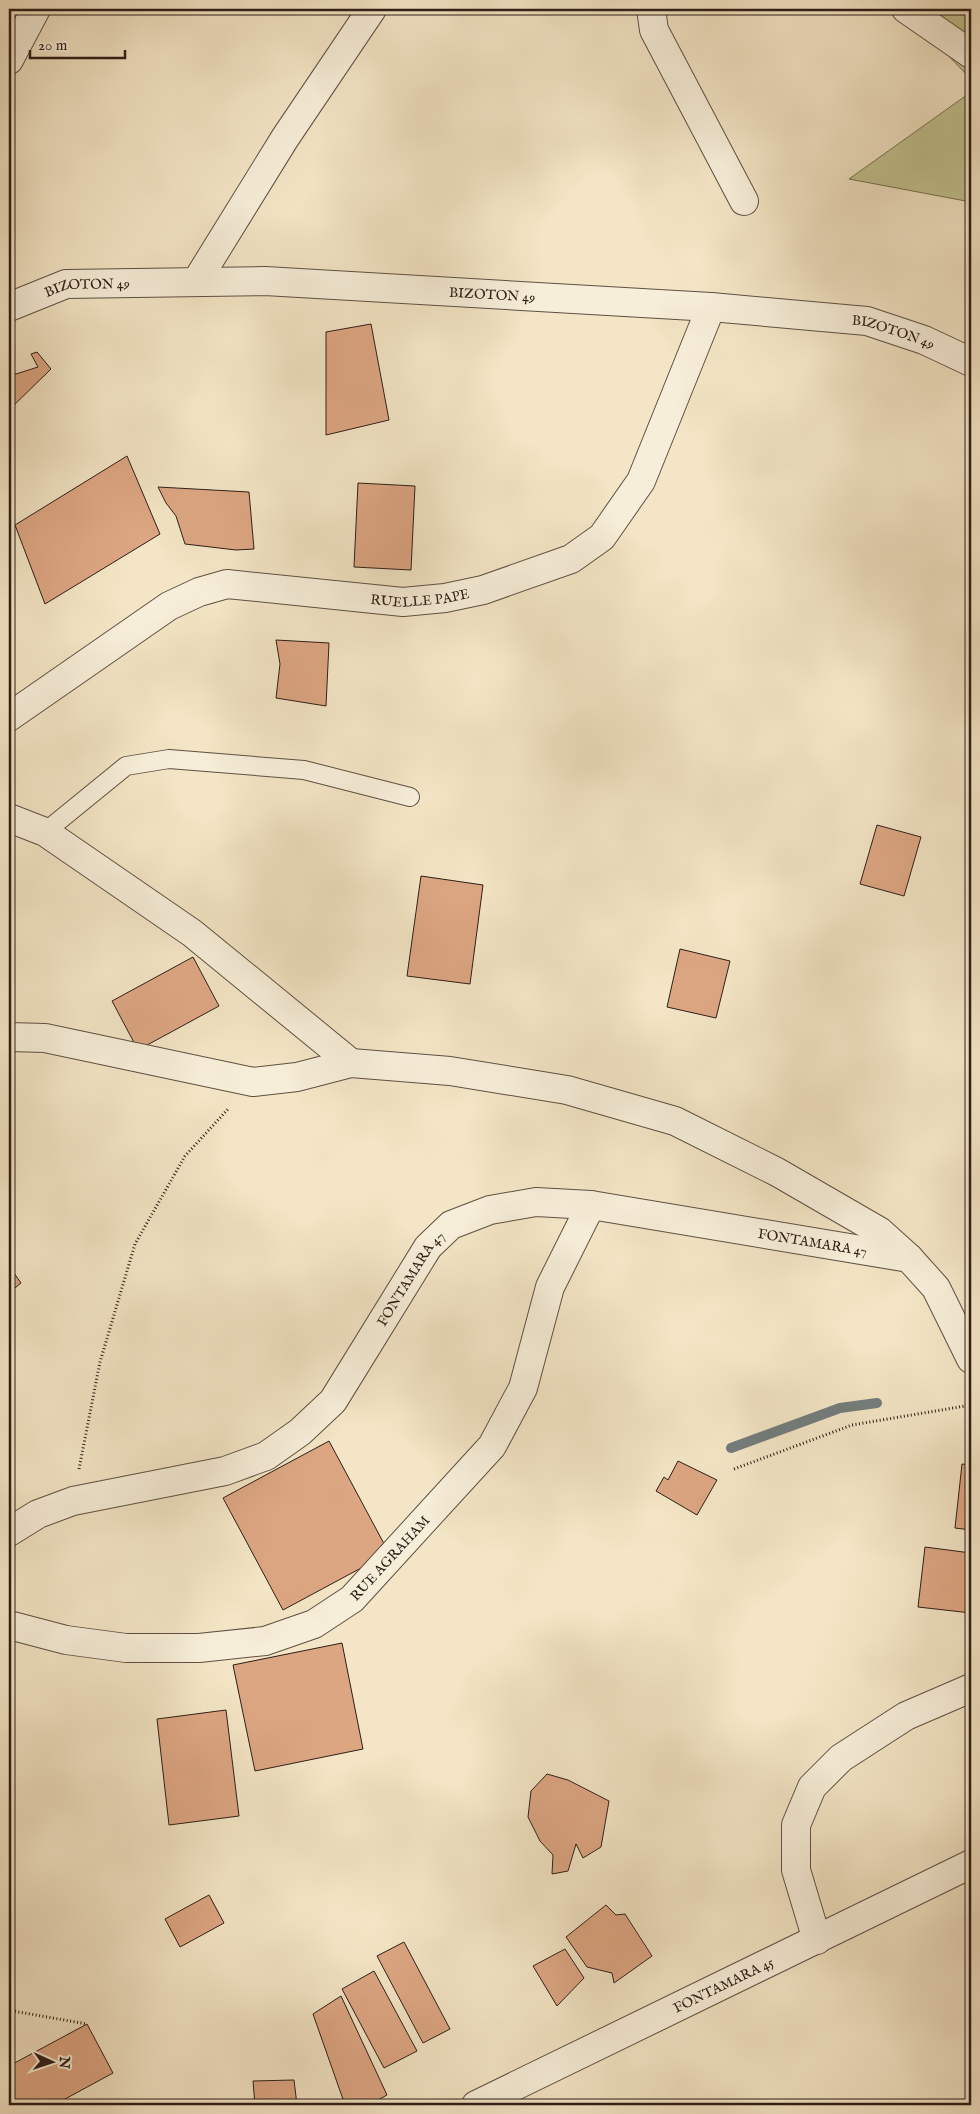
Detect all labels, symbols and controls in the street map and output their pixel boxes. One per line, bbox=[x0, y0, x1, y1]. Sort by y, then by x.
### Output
scale bar bbox=[30, 28, 125, 60]
text: 20 m bbox=[38, 36, 68, 55]
street label: BIZOTON 49 bbox=[42, 275, 130, 302]
street label: BIZOTON 49 bbox=[448, 284, 536, 307]
street label: BIZOTON 49 bbox=[851, 312, 938, 354]
street label: RUELLE PAPE bbox=[370, 585, 471, 612]
street label: FONTAMARA 47 bbox=[757, 1225, 868, 1261]
street label: FONTAMARA 47 bbox=[373, 1228, 449, 1330]
street label: RUE AGRAHAM bbox=[347, 1512, 434, 1605]
street label: FONTAMARA 45 bbox=[671, 1953, 777, 2018]
north arrow bbox=[28, 2036, 78, 2086]
text: N bbox=[55, 2055, 73, 2069]

